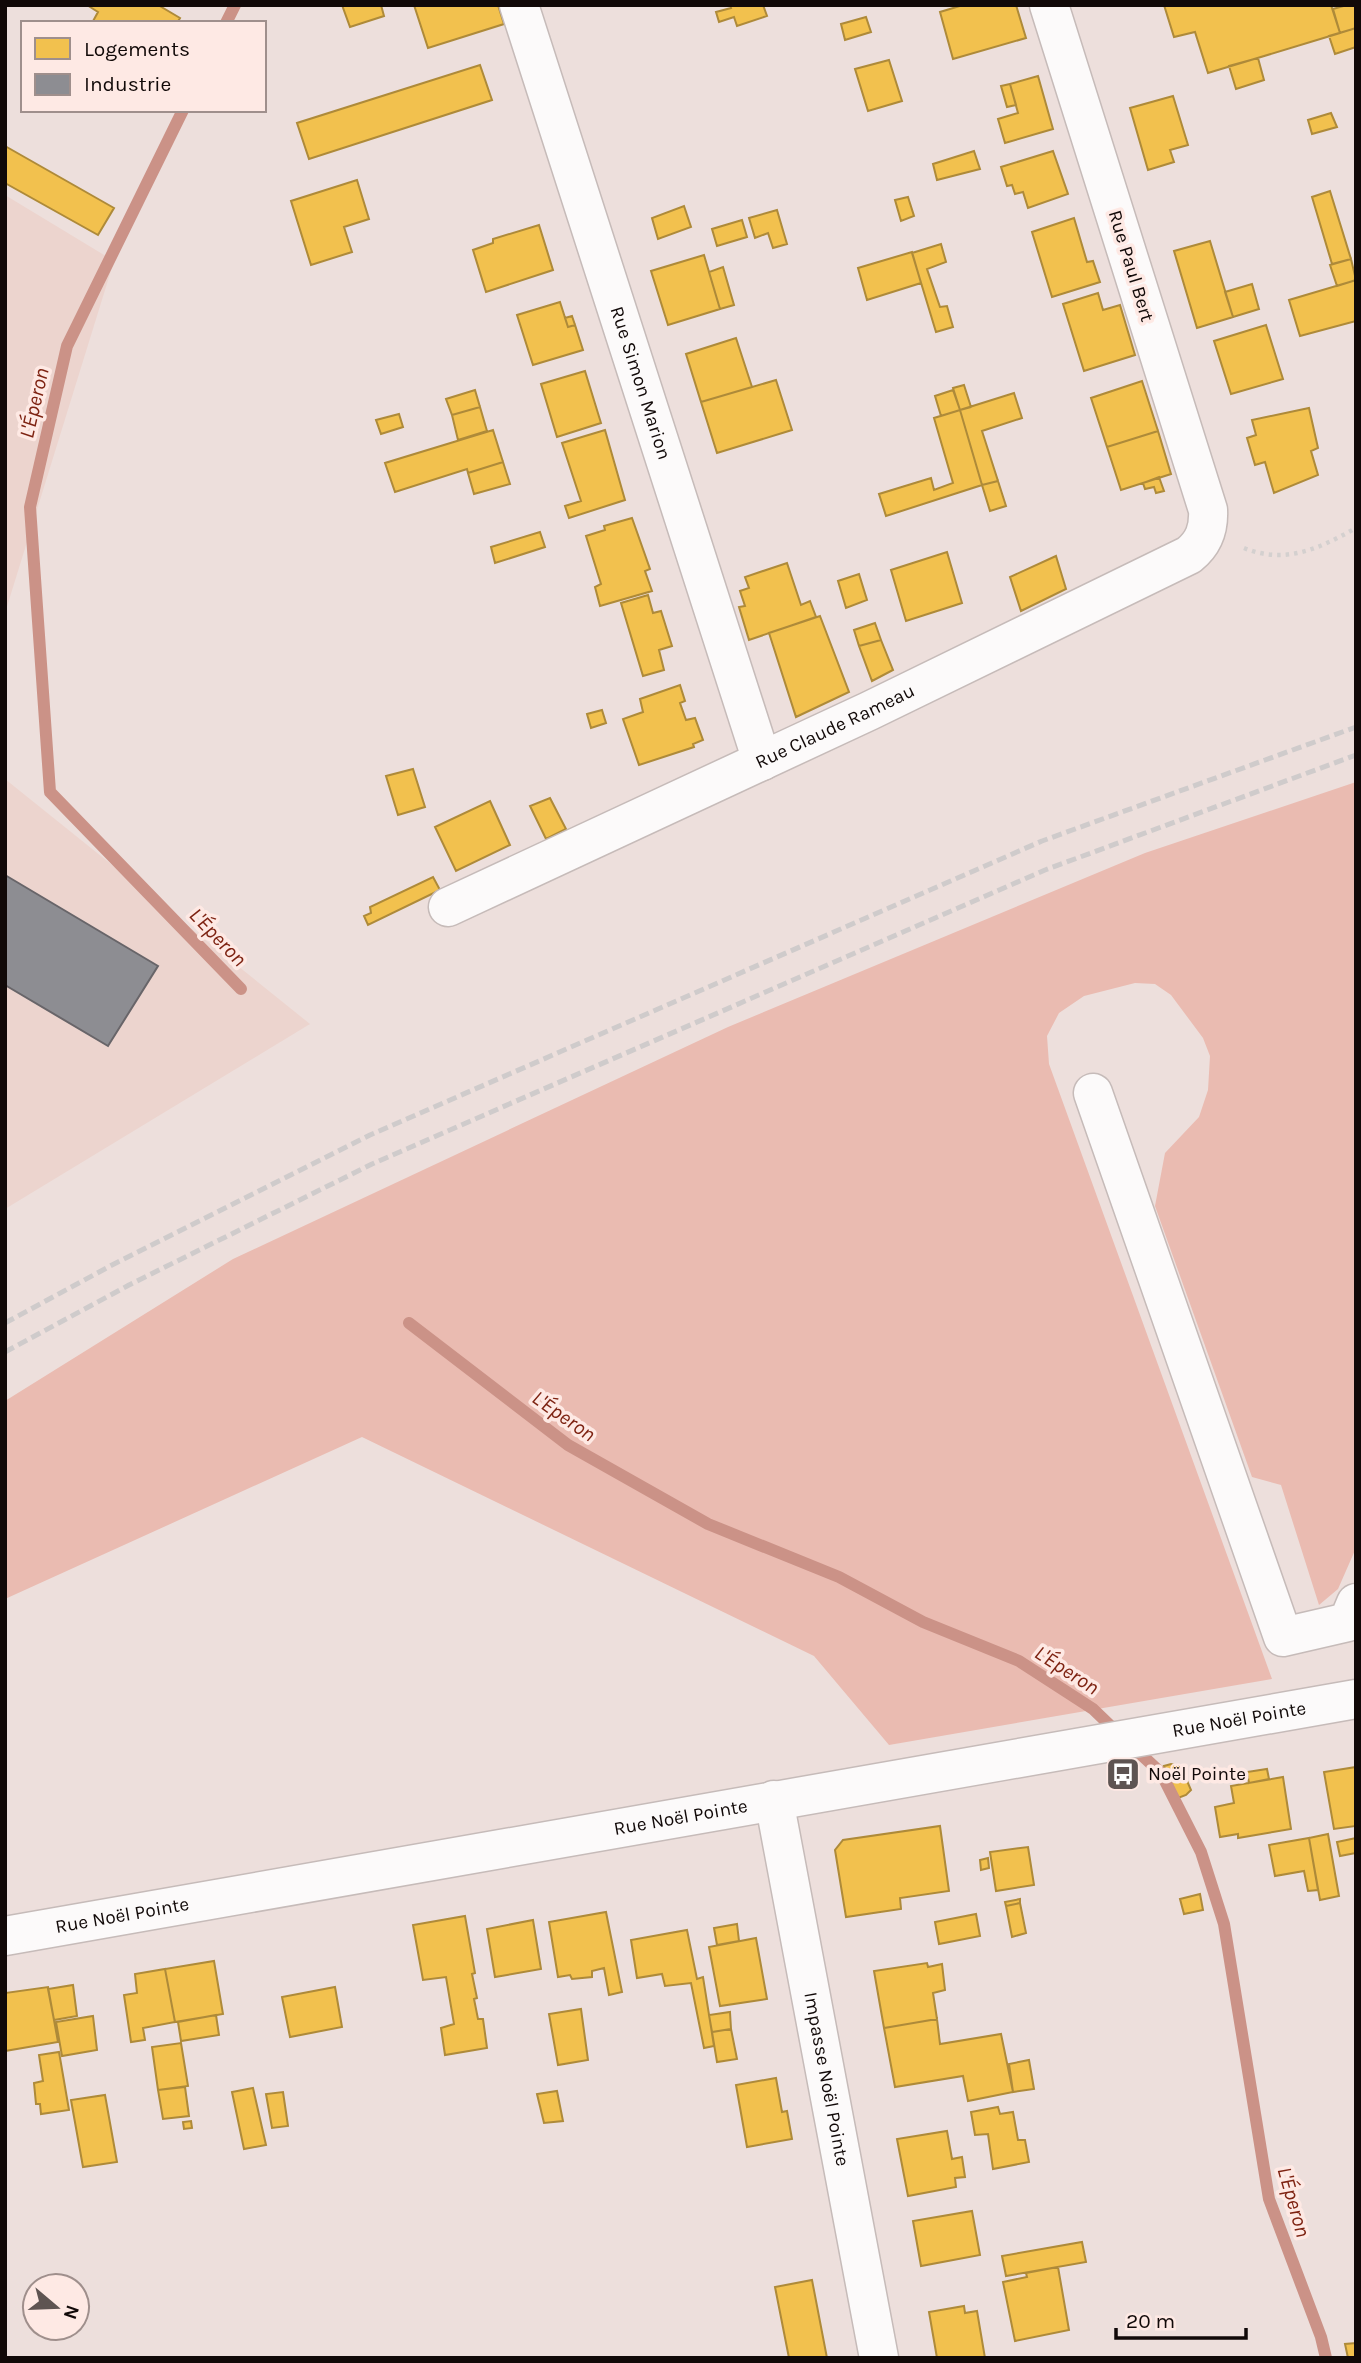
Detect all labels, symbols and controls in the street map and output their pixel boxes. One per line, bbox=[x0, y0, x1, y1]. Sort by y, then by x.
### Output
legend bbox=[21, 21, 266, 112]
text: Logements bbox=[84, 37, 190, 61]
text: Industrie bbox=[84, 72, 171, 96]
street label: Rue Paul Bert bbox=[1104, 208, 1158, 324]
street label: Rue Simon Marion bbox=[606, 304, 675, 462]
water label: L'Éperon bbox=[14, 365, 54, 441]
street label: Rue Claude Rameau bbox=[752, 679, 918, 773]
water label: L'Éperon bbox=[184, 903, 252, 971]
water label: L'Éperon bbox=[528, 1386, 600, 1446]
water label: L'Éperon bbox=[1030, 1640, 1104, 1700]
street label: Rue Noël Pointe bbox=[1171, 1697, 1308, 1742]
bus stop icon: Noël Pointe bbox=[1104, 1755, 1142, 1793]
place label: Noël Pointe bbox=[1148, 1763, 1246, 1785]
street label: Rue Noël Pointe bbox=[612, 1795, 749, 1840]
street label: Rue Noël Pointe bbox=[54, 1893, 191, 1938]
street label: Impasse Noël Pointe bbox=[799, 1990, 854, 2168]
water label: L'Éperon bbox=[1273, 2164, 1315, 2240]
north arrow bbox=[21, 2272, 91, 2342]
scale bar bbox=[1116, 2296, 1246, 2340]
text: N bbox=[59, 2302, 84, 2322]
text: 20 m bbox=[1126, 2309, 1175, 2333]

